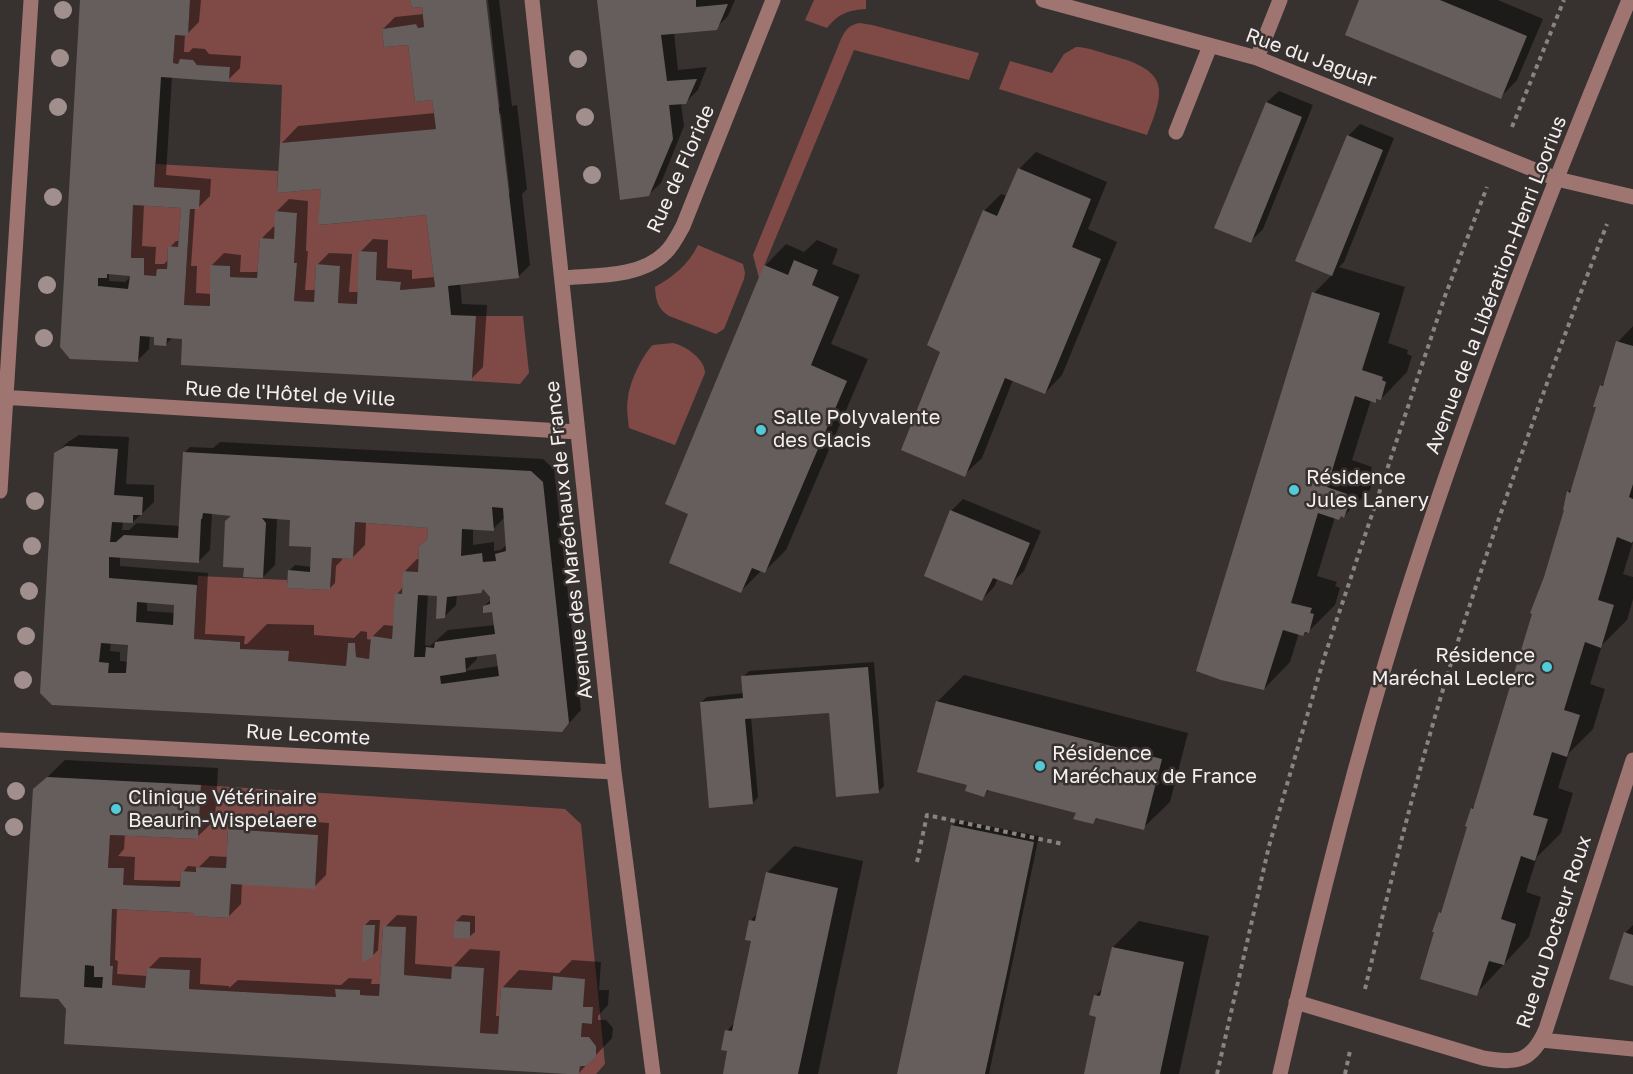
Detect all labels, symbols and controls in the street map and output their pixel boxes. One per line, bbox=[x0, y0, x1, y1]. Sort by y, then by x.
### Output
street label: Rue du Jaguar bbox=[1242, 23, 1380, 93]
street label: Rue de Floride bbox=[642, 101, 720, 237]
street label: Avenue de la Libération-Henri Loorius bbox=[1420, 113, 1572, 457]
street label: Rue de l'Hôtel de Ville bbox=[184, 376, 396, 412]
street label: Avenue des Maréchaux de France bbox=[540, 380, 598, 700]
place label: Salle Polyvalente des Glacis bbox=[773, 406, 940, 453]
marker: Salle Polyvalente des Glacis bbox=[754, 423, 768, 437]
place label: Résidence Jules Lanery bbox=[1306, 466, 1429, 513]
marker: Résidence Jules Lanery bbox=[1287, 483, 1301, 497]
place label: Résidence Maréchal Leclerc bbox=[1371, 644, 1535, 691]
marker: Résidence Maréchal Leclerc bbox=[1540, 660, 1554, 674]
street label: Rue Lecomte bbox=[245, 720, 371, 750]
place label: Résidence Maréchaux de France bbox=[1052, 742, 1257, 789]
marker: Résidence Maréchaux de France bbox=[1033, 759, 1047, 773]
place label: Clinique Vétérinaire Beaurin-Wispelaere bbox=[128, 786, 317, 833]
marker: Clinique Vétérinaire Beaurin-Wispelaere bbox=[109, 802, 123, 816]
street label: Rue du Docteur Roux bbox=[1512, 833, 1596, 1031]

